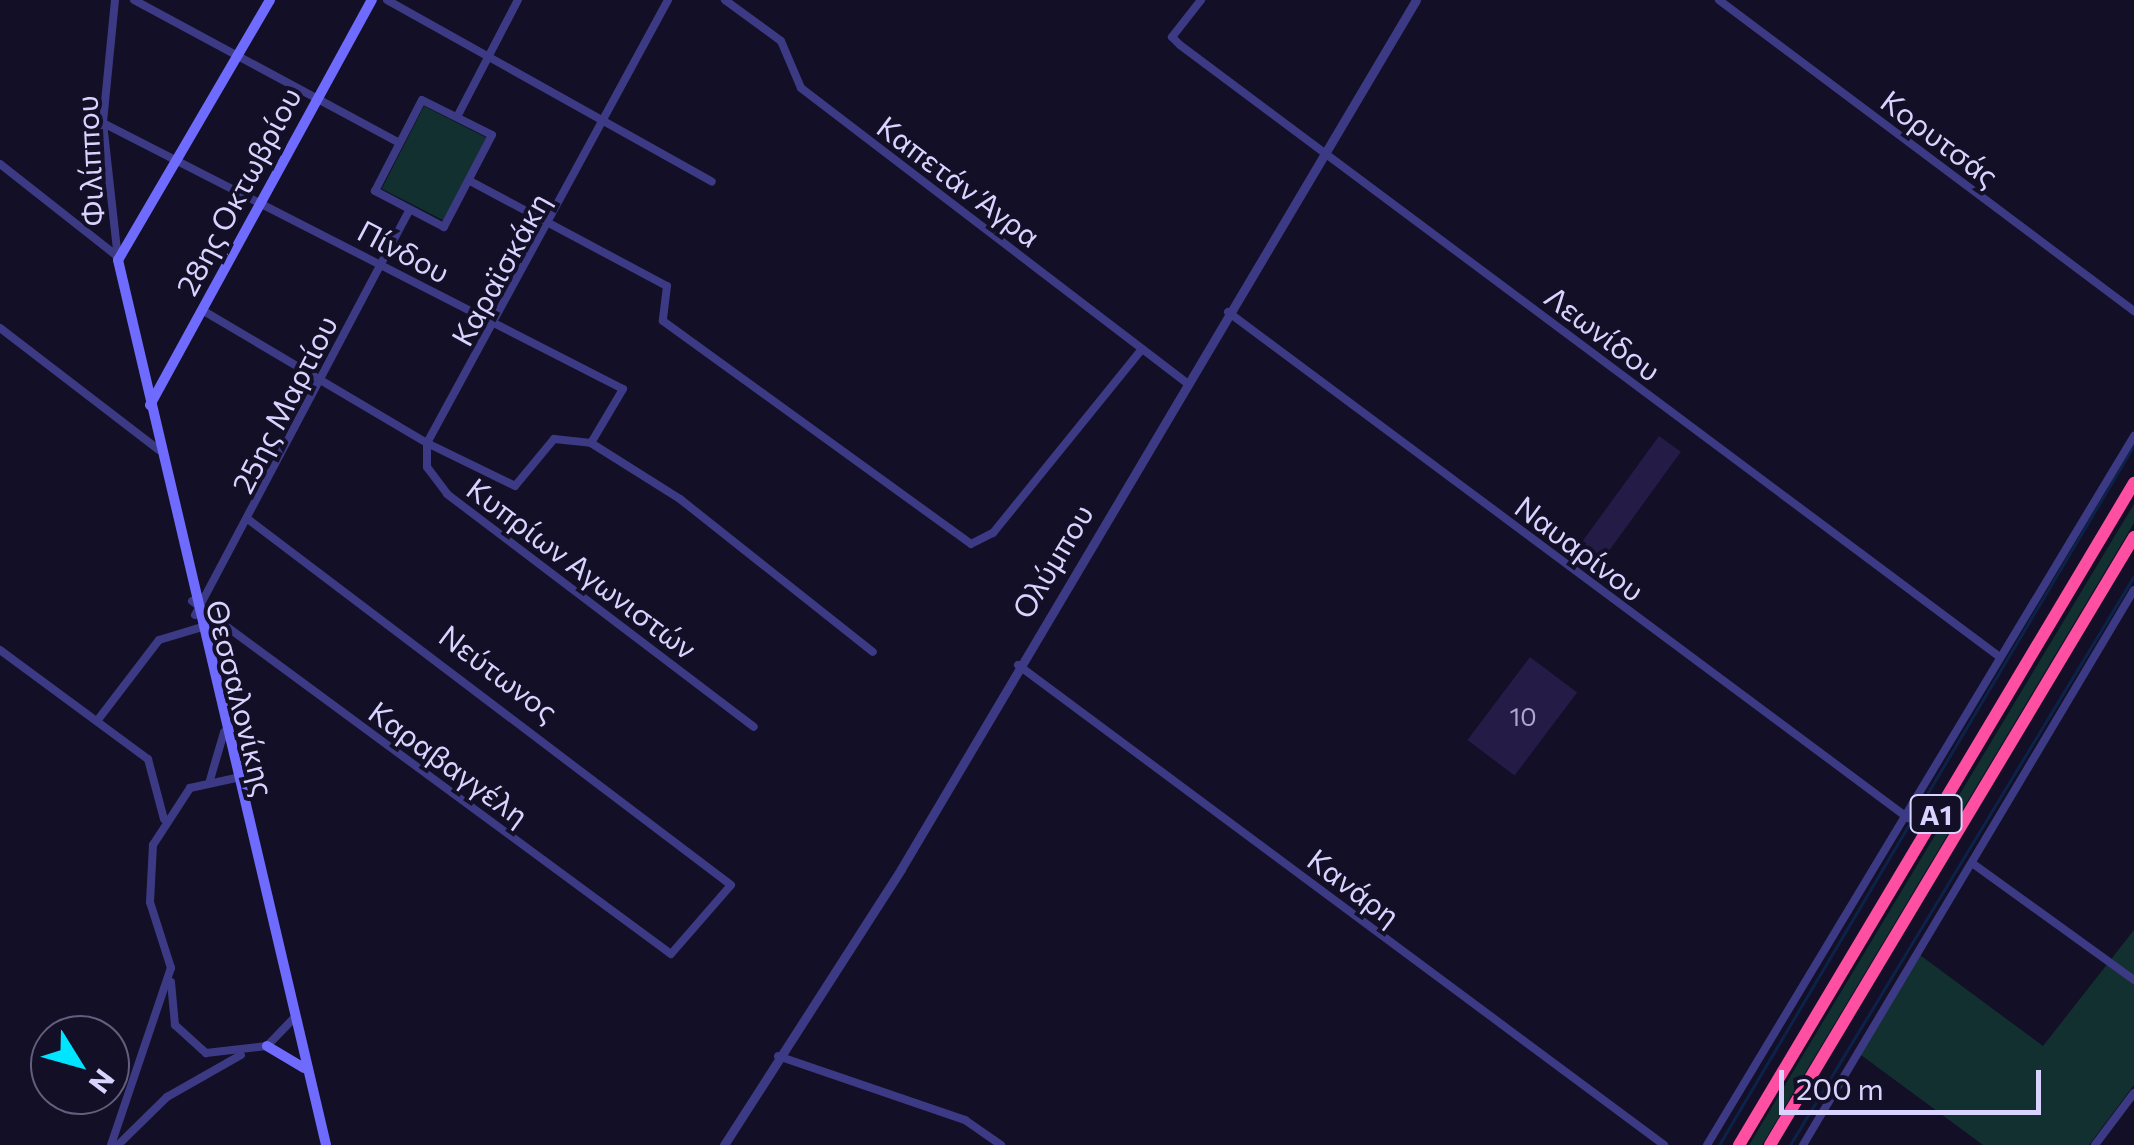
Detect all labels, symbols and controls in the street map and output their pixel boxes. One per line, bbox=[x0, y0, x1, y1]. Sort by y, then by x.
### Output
street label: 28ης Οκτωβρίου bbox=[168, 81, 308, 301]
street label: Κορυτσάς bbox=[1874, 82, 2006, 194]
street label: Φιλίππου bbox=[68, 95, 110, 227]
street label: Καπετάν Άγρα bbox=[870, 108, 1048, 254]
street label: Καραϊσκάκη bbox=[443, 186, 557, 352]
street label: Πίνδου bbox=[352, 212, 456, 290]
street label: Λεωνίδου bbox=[1538, 278, 1668, 388]
street label: 25ης Μαρτίου bbox=[224, 309, 344, 499]
street label: Κυπρίων Αγωνιστών bbox=[460, 470, 704, 666]
street label: Ναυαρίνου bbox=[1509, 488, 1651, 608]
street label: Ολύμπου bbox=[1004, 497, 1100, 625]
street label: Θεσσαλονίκης bbox=[199, 596, 283, 800]
street label: Νεύτωνος bbox=[433, 617, 565, 729]
street label: Καραβαγγέλη bbox=[362, 693, 536, 833]
house number: 10 bbox=[1510, 701, 1536, 731]
road number: Α1 bbox=[1908, 791, 1964, 837]
street label: Κανάρη bbox=[1301, 841, 1407, 933]
north arrow bbox=[30, 1015, 130, 1115]
scale bar bbox=[1784, 1050, 2046, 1112]
text: N bbox=[82, 1063, 122, 1100]
text: 200 m bbox=[1796, 1069, 1884, 1106]

